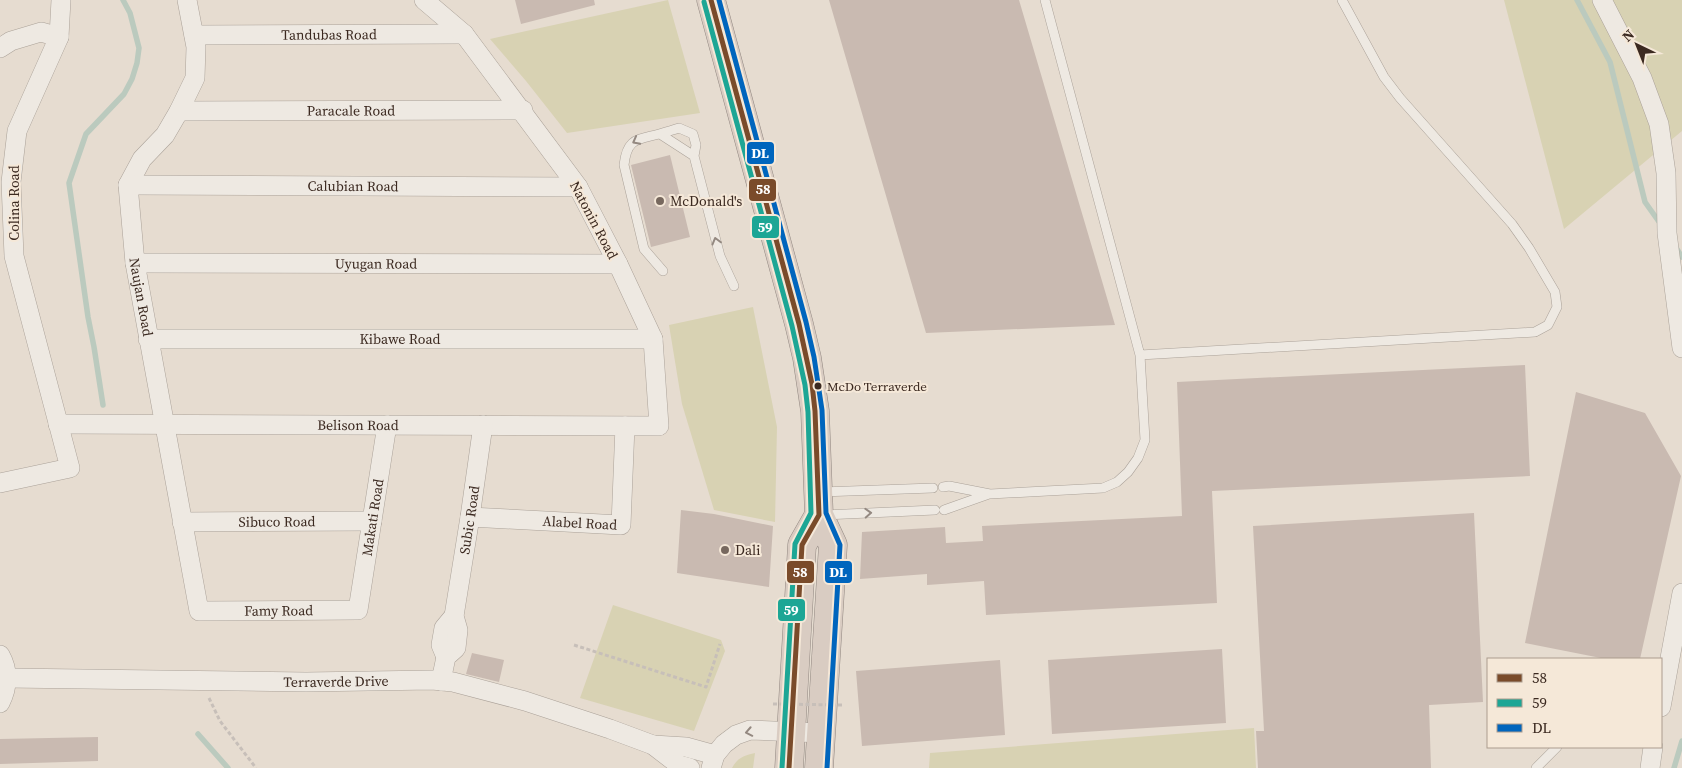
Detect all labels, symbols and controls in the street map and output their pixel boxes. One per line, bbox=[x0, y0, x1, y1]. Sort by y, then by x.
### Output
north arrow bbox=[1612, 20, 1662, 70]
street label: Tandubas Road bbox=[281, 24, 377, 45]
text: N bbox=[1618, 25, 1639, 46]
street label: Paracale Road bbox=[307, 100, 395, 121]
one-way arrow bbox=[633, 135, 642, 145]
line badge: DL bbox=[746, 141, 775, 165]
text: DL bbox=[751, 143, 769, 163]
street label: Colina Road bbox=[4, 165, 24, 241]
street label: Calubian Road bbox=[307, 176, 399, 196]
street label: Natonin Road bbox=[565, 178, 623, 263]
line badge: 58 bbox=[748, 178, 777, 202]
text: 58 bbox=[755, 179, 771, 199]
place label: McDonald's bbox=[670, 191, 742, 211]
marker: McDonald's bbox=[654, 195, 666, 207]
line badge: 59 bbox=[751, 215, 780, 239]
text: 59 bbox=[757, 217, 773, 237]
one-way arrow bbox=[711, 238, 721, 246]
street label: Uyugan Road bbox=[335, 253, 417, 274]
street label: Naujan Road bbox=[125, 257, 158, 338]
street label: Kibawe Road bbox=[359, 329, 441, 349]
place label: McDo Terraverde bbox=[827, 378, 927, 395]
marker: McDo Terraverde bbox=[813, 381, 823, 391]
street label: Belison Road bbox=[317, 415, 399, 435]
street label: Makati Road bbox=[357, 477, 388, 558]
street label: Subic Road bbox=[454, 484, 484, 556]
one-way arrow bbox=[864, 508, 872, 518]
street label: Sibuco Road bbox=[238, 511, 316, 532]
street label: Alabel Road bbox=[542, 511, 618, 535]
place label: Dali bbox=[735, 540, 760, 560]
marker: Dali bbox=[719, 544, 731, 556]
line badge: 58 bbox=[786, 560, 815, 584]
line badge: DL bbox=[824, 560, 853, 584]
text: 58 bbox=[792, 562, 808, 582]
text: DL bbox=[829, 562, 847, 582]
line badge: 59 bbox=[777, 598, 806, 622]
street label: Famy Road bbox=[244, 600, 313, 621]
text: 59 bbox=[783, 600, 799, 620]
legend bbox=[1487, 658, 1662, 748]
text: 58 bbox=[1532, 667, 1547, 688]
street label: Terraverde Drive bbox=[283, 671, 389, 692]
text: 59 bbox=[1532, 692, 1547, 713]
text: DL bbox=[1532, 717, 1551, 738]
one-way arrow bbox=[744, 726, 753, 736]

